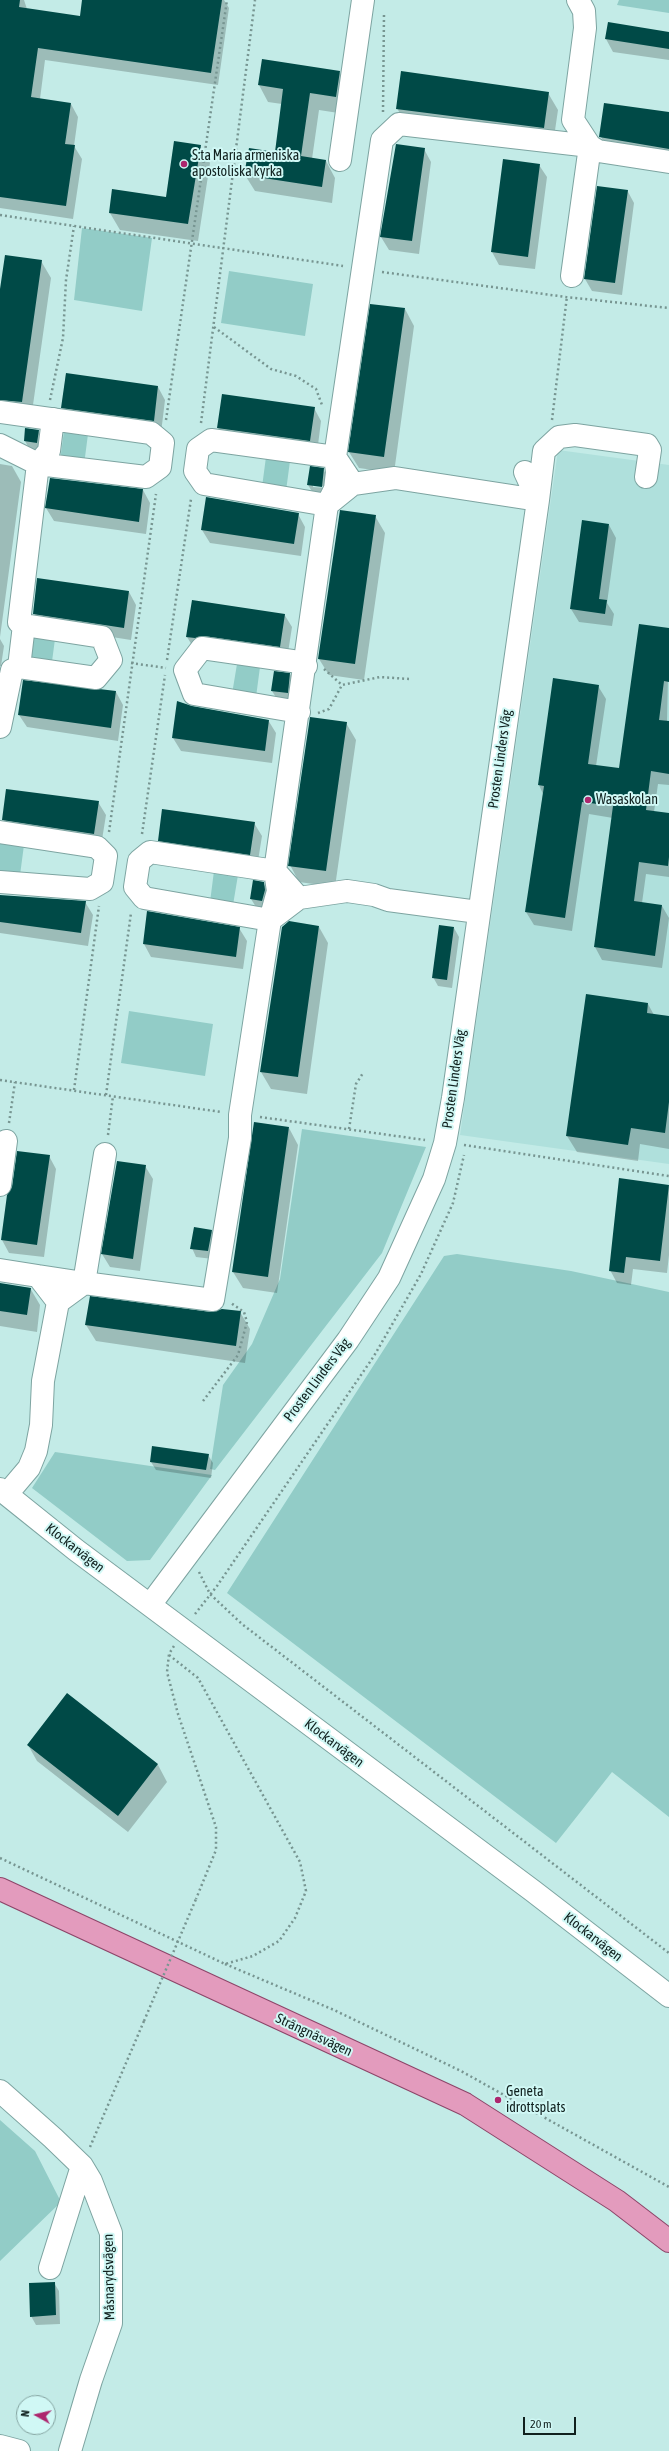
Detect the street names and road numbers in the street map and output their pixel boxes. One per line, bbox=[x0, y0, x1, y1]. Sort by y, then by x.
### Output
street label: Prosten Linders Väg bbox=[485, 708, 515, 810]
street label: Prosten Linders Väg bbox=[439, 1028, 469, 1130]
street label: Prosten Linders Väg bbox=[280, 1335, 354, 1425]
street label: Klockarvägen bbox=[42, 1520, 108, 1576]
street label: Klockarvägen bbox=[301, 1715, 367, 1771]
street label: Klockarvägen bbox=[560, 1909, 626, 1965]
street label: Strängnäsvägen bbox=[273, 2010, 355, 2060]
street label: Måsnarydsvägen bbox=[100, 2234, 118, 2320]

